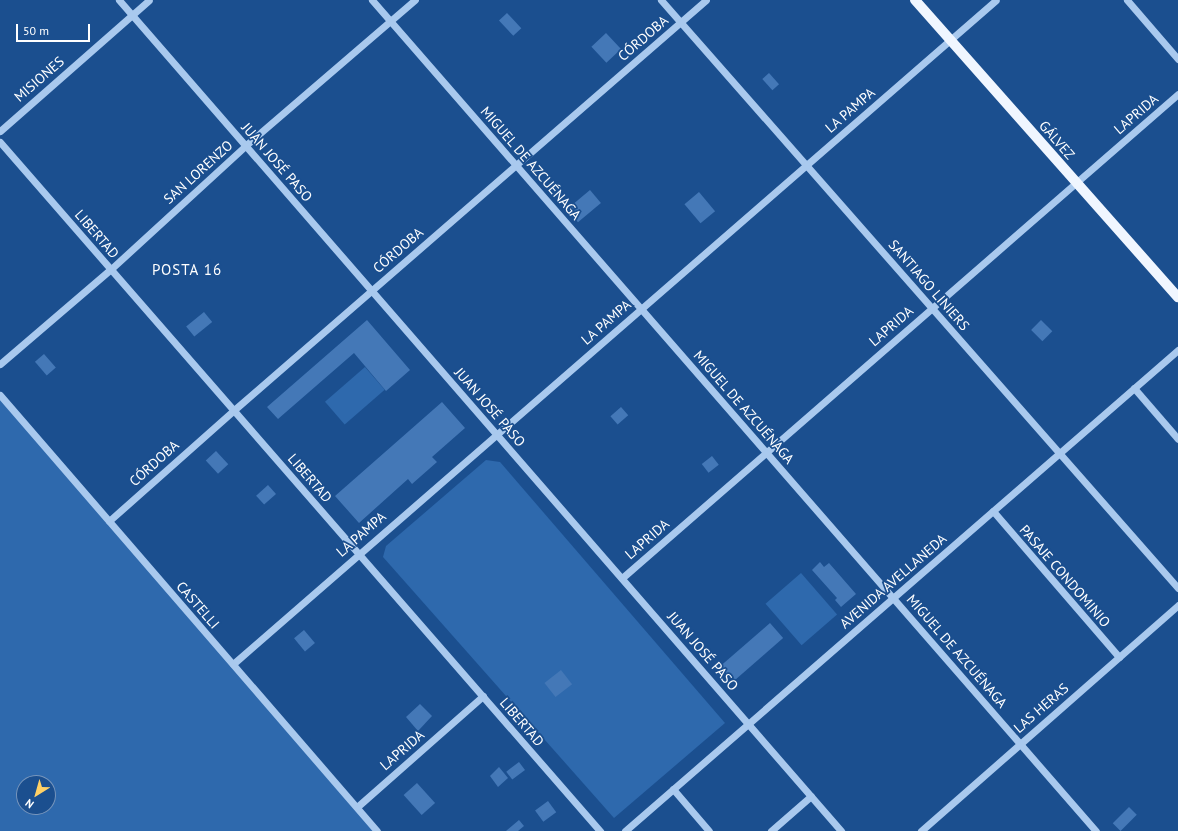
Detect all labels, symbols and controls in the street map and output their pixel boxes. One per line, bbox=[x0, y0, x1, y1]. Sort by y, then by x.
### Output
street label: CÓRDOBA bbox=[615, 12, 671, 64]
scale bar bbox=[18, 16, 92, 42]
text: 50 m bbox=[23, 23, 49, 38]
street label: MISIONES bbox=[11, 53, 67, 105]
street label: LA PAMPA bbox=[822, 84, 878, 136]
street label: LAPRIDA bbox=[1111, 90, 1161, 138]
street label: MIGUEL DE AZCUÉNAGA bbox=[477, 103, 585, 223]
street label: GÁLVEZ bbox=[1036, 117, 1078, 163]
street label: JUAN JOSÉ PASO bbox=[238, 119, 316, 205]
street label: SAN LORENZO bbox=[160, 137, 236, 207]
street label: LIBERTAD bbox=[71, 206, 123, 262]
street label: CÓRDOBA bbox=[370, 224, 426, 276]
street label: SANTIAGO LINIERS bbox=[885, 236, 973, 334]
district label: POSTA 16 bbox=[152, 261, 222, 279]
street label: LA PAMPA bbox=[578, 296, 634, 348]
street label: LAPRIDA bbox=[866, 302, 916, 350]
street label: MIGUEL DE AZCUÉNAGA bbox=[690, 347, 798, 467]
street label: JUAN JOSÉ PASO bbox=[451, 364, 529, 450]
street label: CÓRDOBA bbox=[126, 436, 182, 490]
street label: LIBERTAD bbox=[284, 450, 336, 506]
street label: LA PAMPA bbox=[333, 508, 389, 560]
street label: LAPRIDA bbox=[622, 515, 672, 563]
street label: PASAJE CONDOMINIO bbox=[1016, 522, 1114, 630]
street label: AVENIDA AVELLANEDA bbox=[836, 530, 950, 632]
street label: CASTELLI bbox=[173, 578, 223, 632]
street label: MIGUEL DE AZCUÉNAGA bbox=[903, 591, 1011, 711]
street label: JUAN JOSÉ PASO bbox=[664, 608, 742, 694]
street label: LAS HERAS bbox=[1010, 680, 1072, 736]
street label: LIBERTAD bbox=[496, 694, 548, 750]
street label: LAPRIDA bbox=[377, 726, 427, 774]
north arrow bbox=[16, 775, 56, 815]
text: N bbox=[22, 796, 36, 812]

